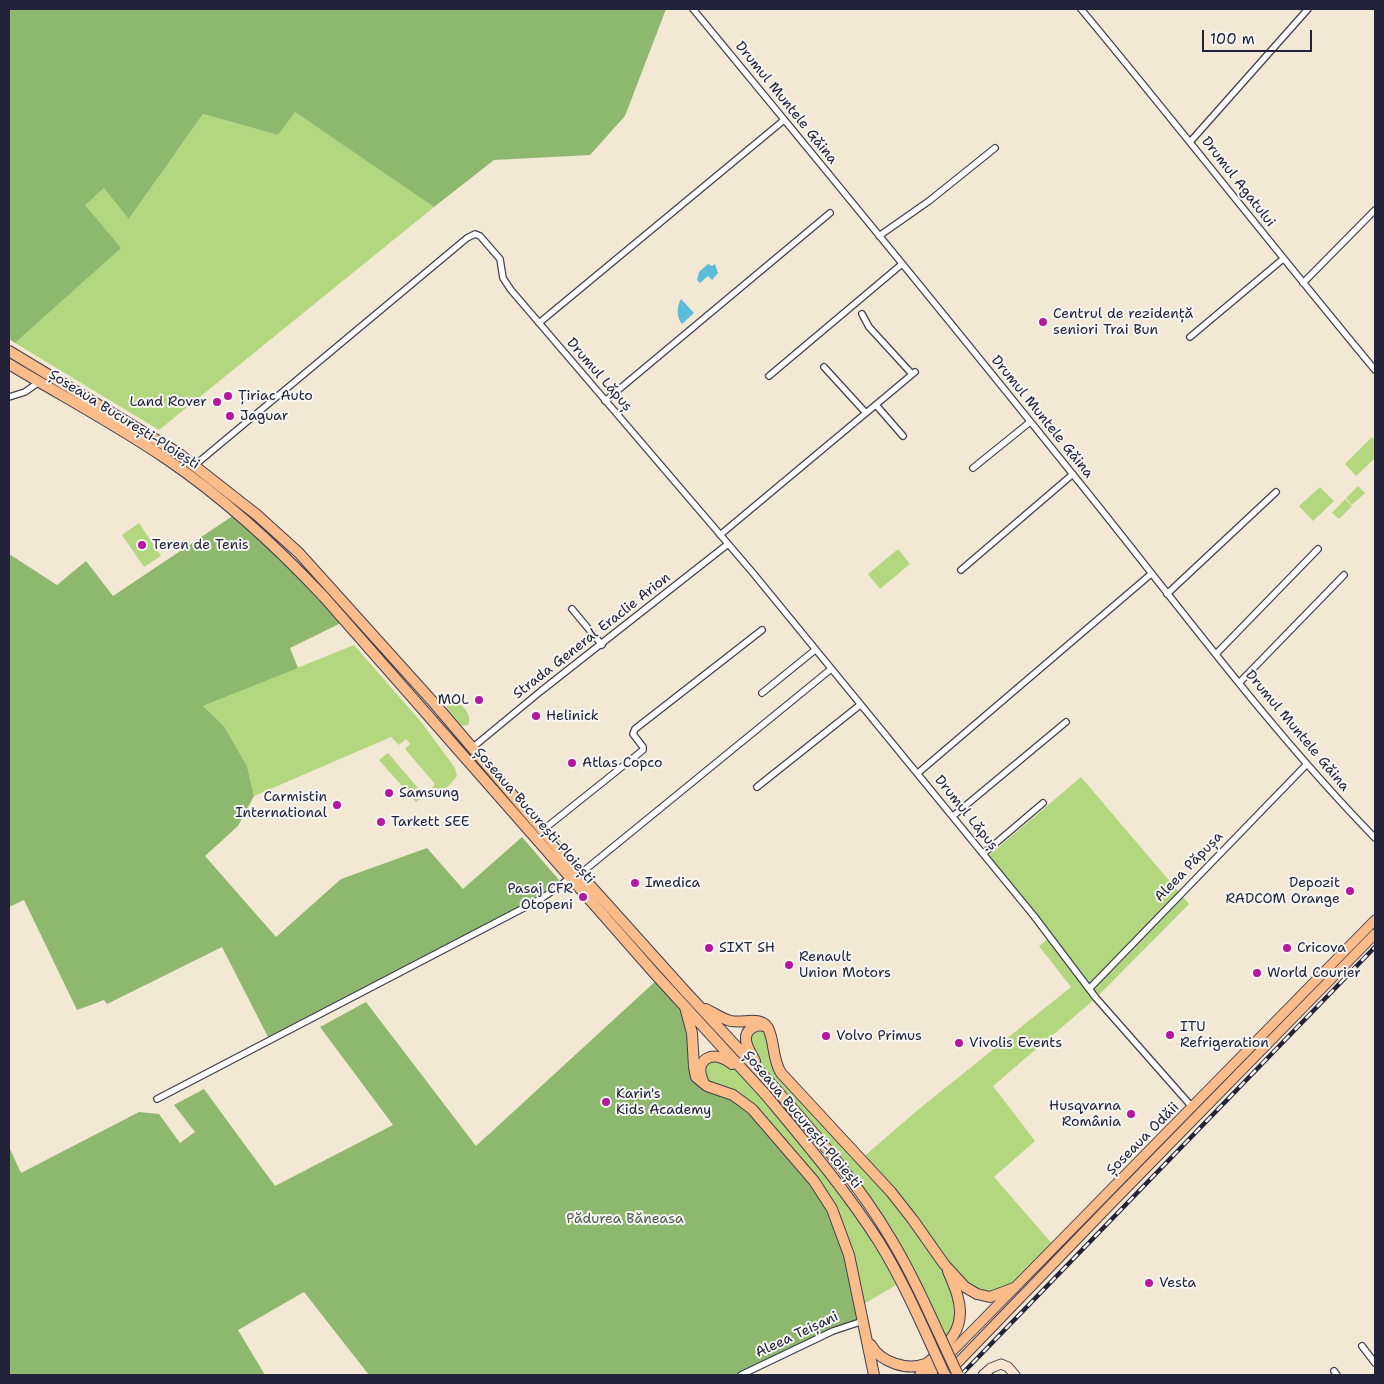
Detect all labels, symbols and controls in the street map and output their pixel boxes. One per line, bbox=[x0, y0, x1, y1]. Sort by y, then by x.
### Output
scale bar bbox=[1204, 20, 1314, 52]
text: 100 m bbox=[1210, 29, 1255, 49]
street label: Drumul Muntele Găina bbox=[731, 38, 841, 168]
street label: Drumul Agatului bbox=[1198, 134, 1278, 230]
place label: Centrul de rezidență seniori Trai Bun bbox=[1053, 306, 1193, 338]
marker: Centrul de rezidență seniori Trai Bun bbox=[1037, 316, 1049, 328]
street label: Drumul Lăpuș bbox=[563, 335, 635, 415]
street label: Drumul Muntele Găina bbox=[987, 352, 1097, 482]
street label: Șoseaua București-Ploiești bbox=[45, 367, 203, 473]
place label: Țiriac Auto bbox=[238, 388, 313, 404]
marker: Țiriac Auto bbox=[222, 390, 234, 402]
place label: Land Rover bbox=[129, 394, 207, 410]
marker: Land Rover bbox=[211, 396, 223, 408]
place label: Jaguar bbox=[240, 408, 288, 424]
marker: Jaguar bbox=[224, 410, 236, 422]
place label: Teren de Tenis bbox=[152, 537, 249, 553]
marker: Teren de Tenis bbox=[136, 539, 148, 551]
street label: Strada General Eraclie Arion bbox=[510, 569, 674, 703]
street label: Drumul Muntele Găina bbox=[1241, 667, 1353, 795]
place label: MOL bbox=[438, 692, 469, 708]
marker: MOL bbox=[473, 694, 485, 706]
place label: Helinick bbox=[546, 708, 599, 724]
marker: Helinick bbox=[530, 710, 542, 722]
street label: Șoseaua București-Ploiești bbox=[470, 744, 598, 888]
place label: Atlas Copco bbox=[582, 755, 663, 771]
marker: Atlas Copco bbox=[566, 757, 578, 769]
street label: Drumul Lăpuș bbox=[931, 772, 1001, 854]
place label: Samsung bbox=[399, 785, 459, 801]
marker: Samsung bbox=[383, 787, 395, 799]
place label: Carmistin International bbox=[235, 789, 327, 822]
marker: Carmistin International bbox=[331, 799, 343, 811]
place label: Tarkett SEE bbox=[391, 814, 470, 830]
marker: Tarkett SEE bbox=[375, 816, 387, 828]
street label: Aleea Păpușa bbox=[1151, 828, 1227, 906]
place label: Imedica bbox=[645, 875, 700, 891]
place label: Depozit RADCOM Orange bbox=[1225, 875, 1340, 908]
marker: Imedica bbox=[629, 877, 641, 889]
place label: Pasaj CFR Otopeni bbox=[507, 881, 573, 914]
marker: Depozit RADCOM Orange bbox=[1344, 885, 1356, 897]
marker: Pasaj CFR Otopeni bbox=[577, 891, 589, 903]
place label: SIXT SH bbox=[719, 940, 775, 956]
place label: Cricova bbox=[1297, 940, 1346, 956]
marker: SIXT SH bbox=[703, 942, 715, 954]
marker: Cricova bbox=[1281, 942, 1293, 954]
place label: Renault Union Motors bbox=[799, 949, 891, 982]
marker: Renault Union Motors bbox=[783, 959, 795, 971]
place label: World Courier bbox=[1267, 965, 1361, 981]
marker: World Courier bbox=[1251, 967, 1263, 979]
place label: ITU Refrigeration bbox=[1180, 1019, 1269, 1052]
place label: Volvo Primus bbox=[836, 1028, 922, 1044]
marker: ITU Refrigeration bbox=[1164, 1029, 1176, 1041]
marker: Volvo Primus bbox=[820, 1030, 832, 1042]
place label: Vivolis Events bbox=[969, 1035, 1062, 1051]
marker: Vivolis Events bbox=[953, 1037, 965, 1049]
street label: Șoseaua București-Ploiești bbox=[739, 1048, 865, 1192]
place label: Karin's Kids Academy bbox=[616, 1086, 711, 1118]
marker: Karin's Kids Academy bbox=[600, 1096, 612, 1108]
place label: Husqvarna România bbox=[1049, 1098, 1121, 1130]
street label: Șoseaua Odăii bbox=[1103, 1099, 1183, 1179]
marker: Husqvarna România bbox=[1125, 1108, 1137, 1120]
park label: Pădurea Băneasa bbox=[566, 1211, 684, 1227]
place label: Vesta bbox=[1159, 1275, 1196, 1291]
marker: Vesta bbox=[1143, 1277, 1155, 1289]
street label: Aleea Teișani bbox=[753, 1308, 841, 1362]

